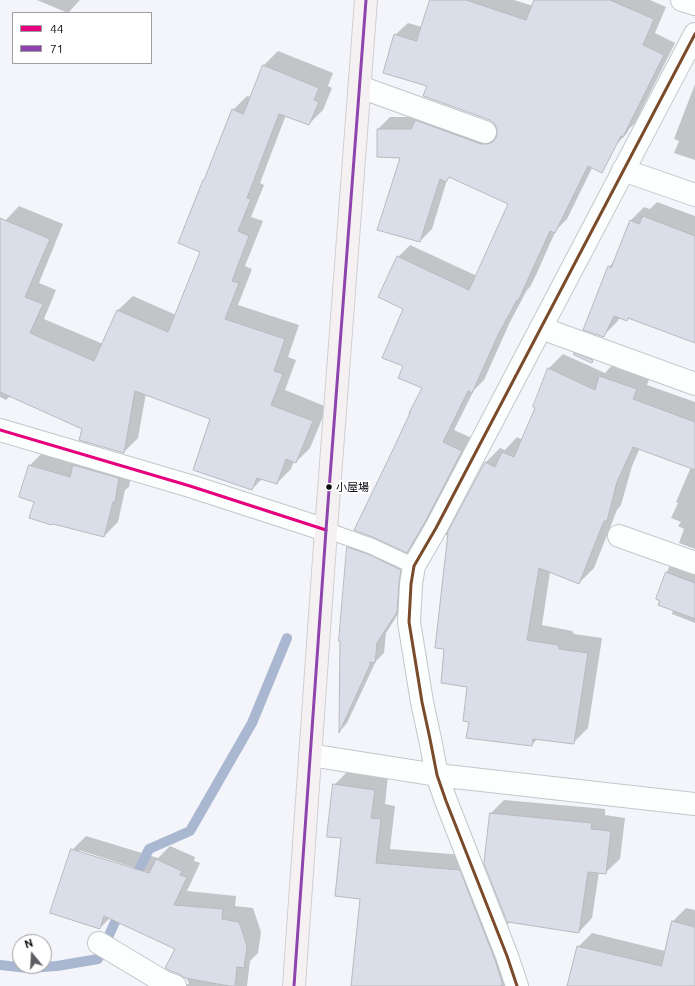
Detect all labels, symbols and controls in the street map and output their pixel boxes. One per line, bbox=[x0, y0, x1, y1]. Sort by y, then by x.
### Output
legend bbox=[12, 12, 152, 64]
text: 44 bbox=[50, 22, 64, 35]
text: 71 bbox=[50, 42, 64, 55]
place label: 小屋場 bbox=[336, 480, 369, 494]
marker: 小屋場 bbox=[324, 482, 334, 492]
north arrow bbox=[12, 934, 52, 974]
text: N bbox=[23, 937, 34, 951]

